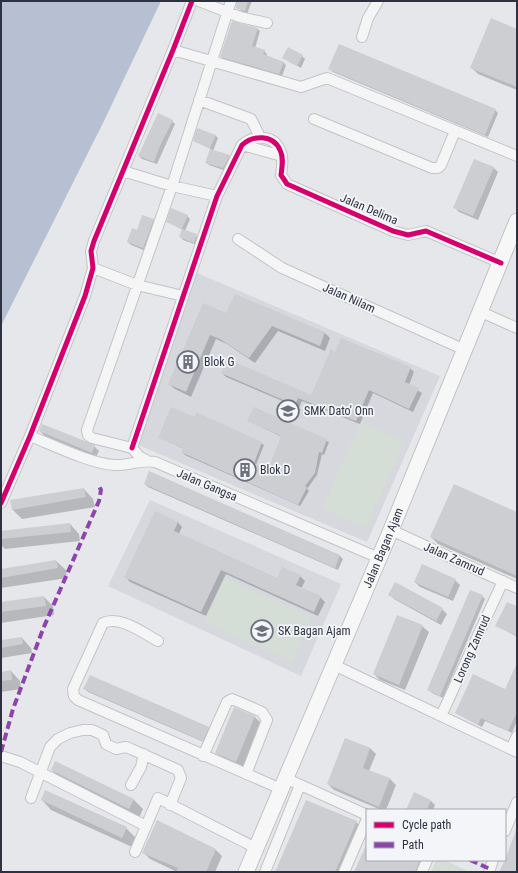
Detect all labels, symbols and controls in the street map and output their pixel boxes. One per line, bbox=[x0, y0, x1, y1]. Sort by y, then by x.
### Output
street label: Jalan Delima bbox=[338, 191, 400, 228]
street label: Jalan Nilam bbox=[320, 280, 378, 316]
building icon: Blok G bbox=[175, 349, 201, 375]
place label: Blok G bbox=[204, 355, 235, 369]
school or university icon: SMK Dato' Onn bbox=[275, 398, 301, 424]
place label: SMK Dato' Onn bbox=[304, 404, 374, 418]
building icon: Blok D bbox=[232, 457, 258, 483]
place label: Blok D bbox=[260, 463, 290, 477]
street label: Jalan Gangsa bbox=[175, 466, 240, 504]
street label: Jalan Bagan Ajam bbox=[360, 506, 406, 590]
street label: Jalan Zamrud bbox=[421, 539, 487, 579]
street label: Lorong Zamrud bbox=[451, 613, 493, 685]
school or university icon: SK Bagan Ajam bbox=[249, 618, 275, 644]
place label: SK Bagan Ajam bbox=[278, 624, 350, 638]
legend bbox=[366, 809, 506, 861]
text: Cycle path bbox=[402, 818, 452, 832]
text: Path bbox=[402, 838, 424, 852]

